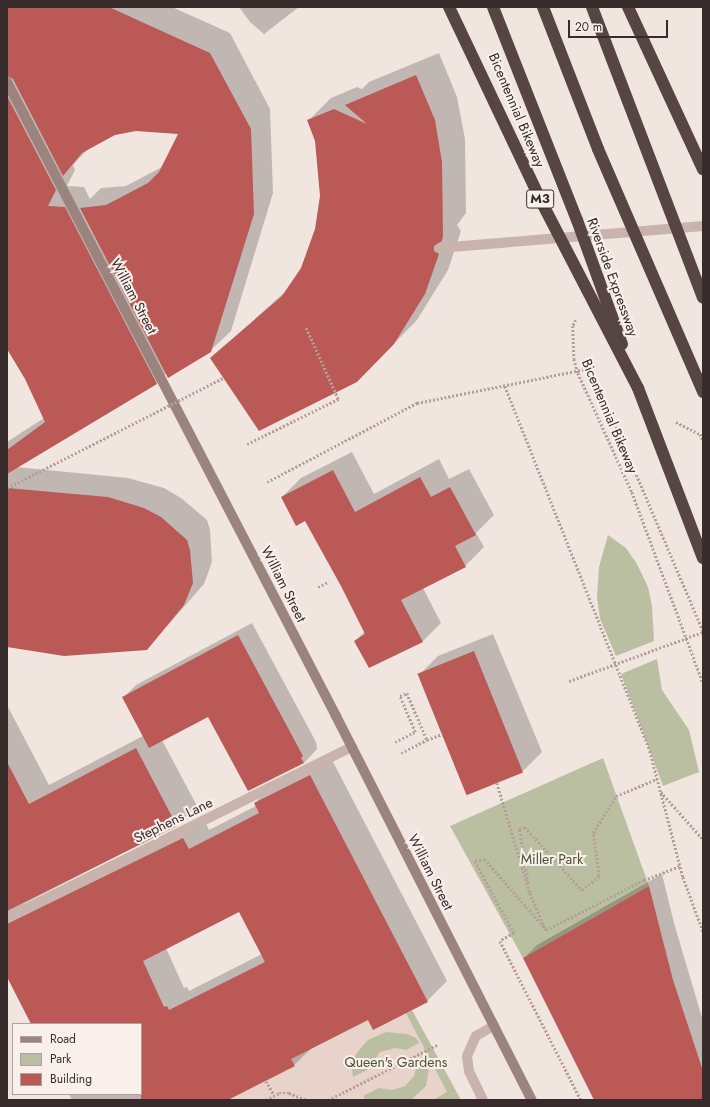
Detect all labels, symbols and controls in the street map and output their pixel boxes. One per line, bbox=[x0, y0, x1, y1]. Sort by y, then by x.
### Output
scale bar bbox=[570, 12, 670, 38]
text: 20 m bbox=[575, 18, 602, 36]
street label: Bicentennial Bikeway bbox=[485, 50, 549, 170]
road number: M3 bbox=[526, 188, 554, 210]
street label: Riverside Expressway bbox=[584, 215, 642, 339]
street label: William Street bbox=[107, 255, 161, 337]
street label: Bicentennial Bikeway bbox=[578, 356, 642, 476]
street label: William Street bbox=[258, 543, 310, 625]
street label: Stephens Lane bbox=[131, 794, 215, 846]
street label: William Street bbox=[405, 831, 457, 913]
park label: Miller Park bbox=[521, 851, 583, 867]
legend bbox=[12, 1023, 142, 1095]
text: Road bbox=[50, 1030, 76, 1048]
text: Park bbox=[50, 1050, 71, 1068]
park label: Queen's Gardens bbox=[345, 1054, 447, 1070]
text: Building bbox=[50, 1070, 92, 1088]

